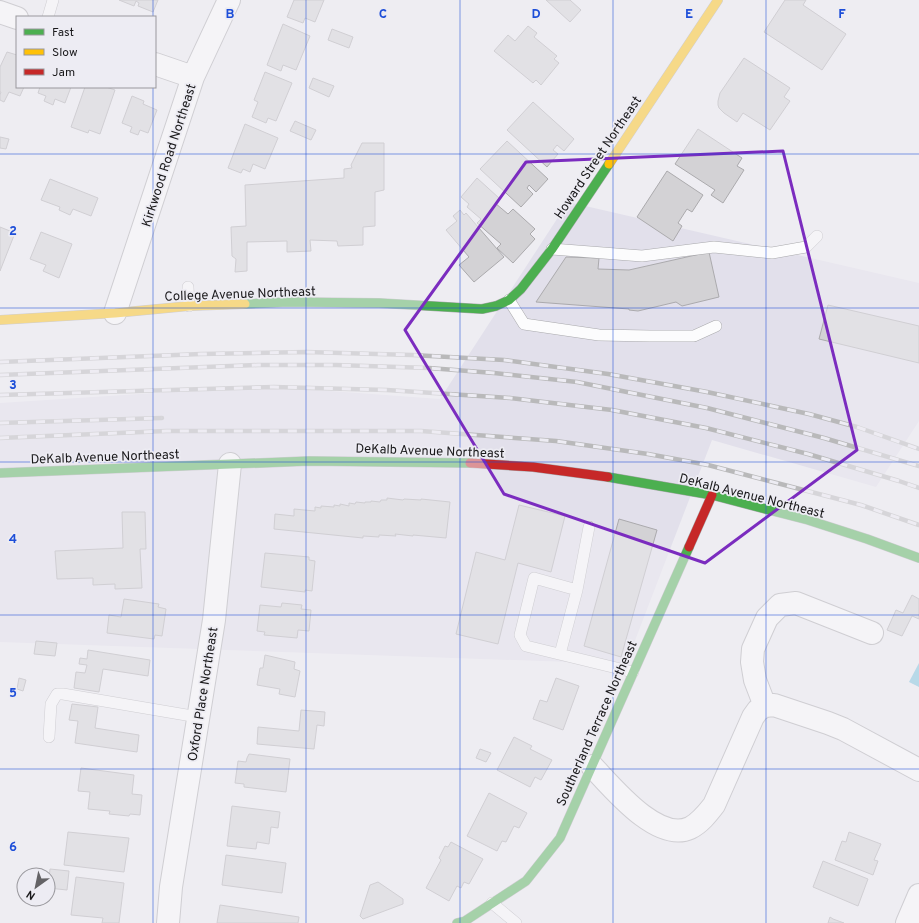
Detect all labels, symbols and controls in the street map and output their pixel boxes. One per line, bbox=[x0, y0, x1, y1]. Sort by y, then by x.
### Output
text: B bbox=[226, 7, 235, 23]
text: C bbox=[379, 7, 387, 23]
text: D bbox=[531, 7, 541, 23]
text: E bbox=[685, 7, 693, 23]
text: F bbox=[838, 7, 846, 23]
legend bbox=[16, 16, 156, 88]
text: Fast bbox=[52, 25, 74, 41]
text: Slow bbox=[52, 45, 78, 61]
text: Jam bbox=[52, 65, 75, 81]
street label: Kirkwood Road Northeast bbox=[139, 82, 201, 229]
street label: Howard Street Northeast bbox=[552, 94, 646, 223]
text: 2 bbox=[9, 224, 17, 240]
street label: College Avenue Northeast bbox=[164, 284, 316, 306]
text: 3 bbox=[9, 378, 17, 394]
street label: DeKalb Avenue Northeast bbox=[355, 441, 505, 463]
street label: DeKalb Avenue Northeast bbox=[30, 447, 180, 469]
street label: DeKalb Avenue Northeast bbox=[677, 471, 826, 523]
text: 4 bbox=[9, 532, 17, 548]
street label: Oxford Place Northeast bbox=[185, 626, 223, 763]
street label: Southerland Terrace Northeast bbox=[554, 638, 642, 809]
text: 5 bbox=[9, 686, 17, 702]
text: 6 bbox=[9, 840, 17, 856]
north arrow bbox=[16, 867, 56, 907]
text: N bbox=[24, 887, 38, 903]

